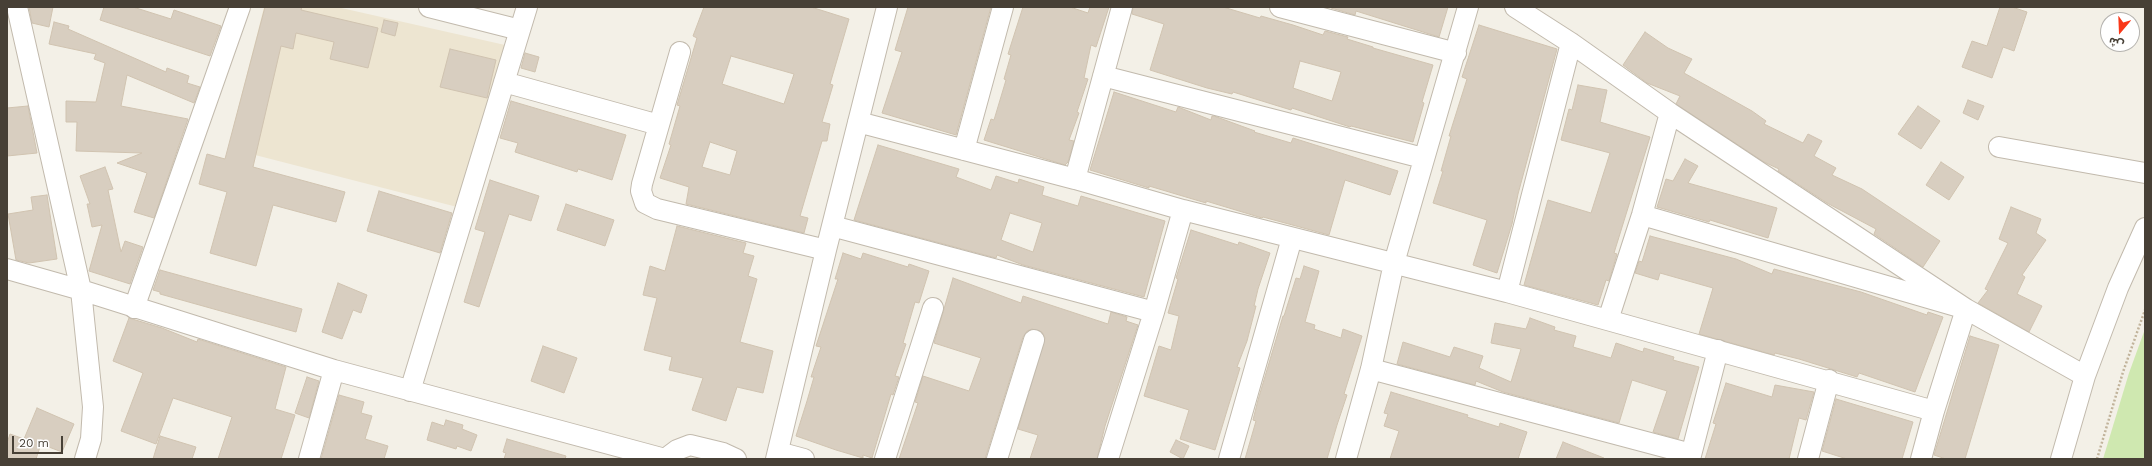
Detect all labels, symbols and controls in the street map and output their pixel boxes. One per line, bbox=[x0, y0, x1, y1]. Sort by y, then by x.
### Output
north arrow bbox=[2100, 12, 2140, 52]
text: ش bbox=[2107, 34, 2126, 51]
scale bar bbox=[14, 428, 65, 454]
text: 20 m bbox=[19, 436, 49, 450]

